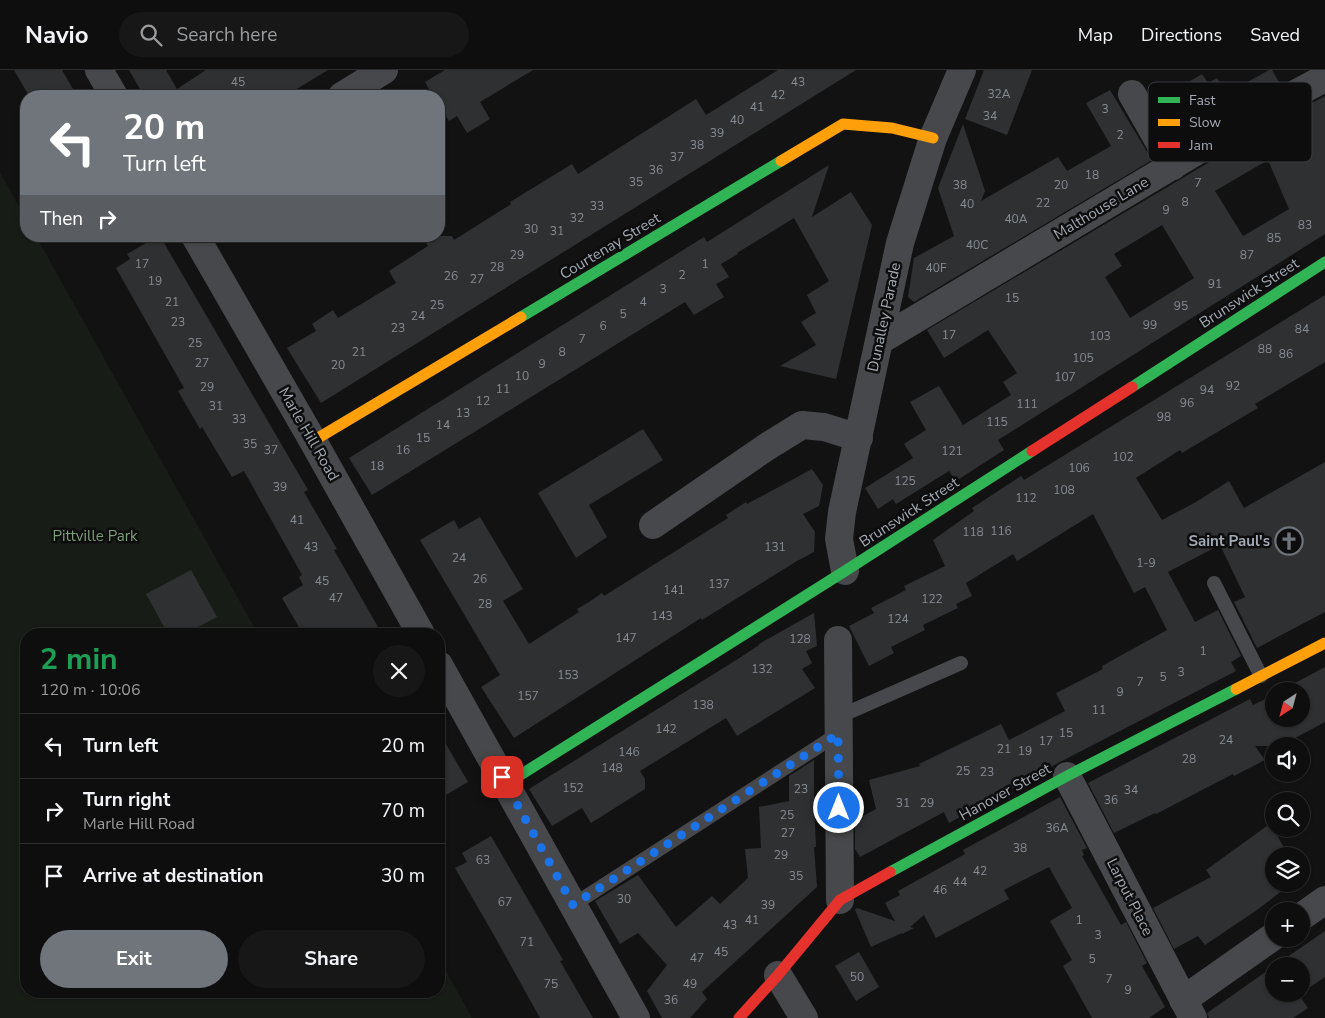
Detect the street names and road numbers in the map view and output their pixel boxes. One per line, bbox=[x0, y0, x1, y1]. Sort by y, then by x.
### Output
street label: Malthouse Lane bbox=[1050, 172, 1152, 244]
street label: Courtenay Street bbox=[556, 208, 665, 284]
street label: Brunswick Street bbox=[1195, 253, 1303, 333]
street label: Dunalley Parade bbox=[863, 260, 905, 374]
street label: Marle Hill Road bbox=[274, 384, 344, 484]
street label: Brunswick Street bbox=[855, 472, 963, 552]
street label: Hanover Street bbox=[956, 758, 1055, 825]
street label: Larput Place bbox=[1102, 855, 1158, 939]

